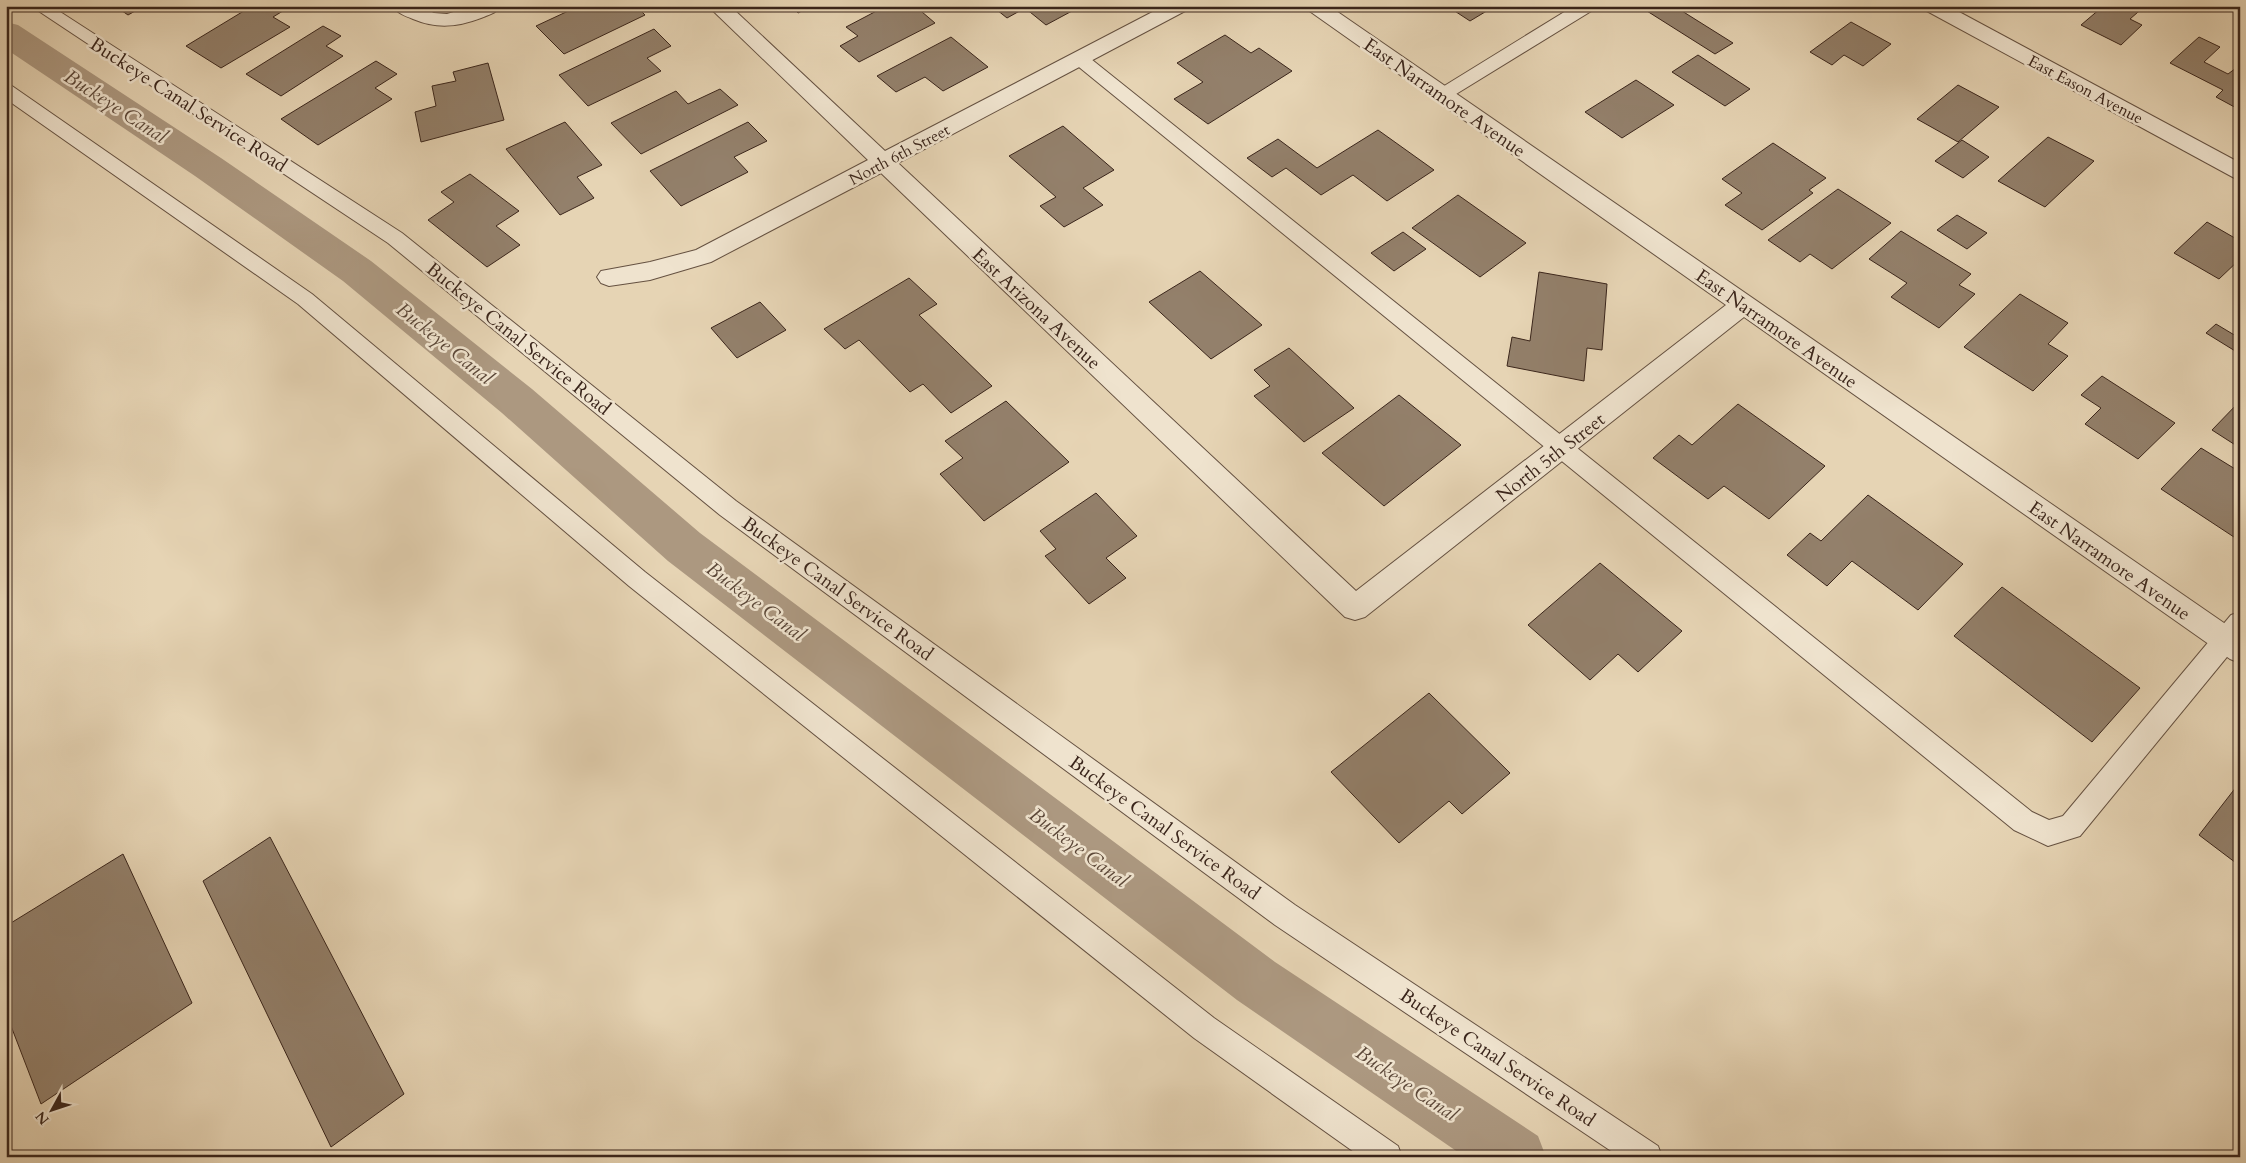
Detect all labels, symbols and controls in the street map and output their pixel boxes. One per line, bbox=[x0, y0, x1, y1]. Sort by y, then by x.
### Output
street label: Buckeye Canal Service Road bbox=[86, 32, 292, 176]
street label: East Narramore Avenue bbox=[1358, 32, 1531, 164]
street label: East Eason Avenue bbox=[2024, 50, 2147, 130]
water label: Buckeye Canal bbox=[60, 64, 172, 148]
street label: North 6th Street bbox=[845, 119, 954, 191]
street label: East Arizona Avenue bbox=[966, 242, 1106, 375]
street label: Buckeye Canal Service Road bbox=[422, 257, 616, 419]
street label: East Narramore Avenue bbox=[1690, 263, 1863, 395]
water label: Buckeye Canal bbox=[392, 297, 498, 389]
street label: North 5th Street bbox=[1491, 407, 1611, 509]
street label: East Narramore Avenue bbox=[2023, 495, 2196, 627]
street label: Buckeye Canal Service Road bbox=[738, 511, 938, 665]
water label: Buckeye Canal bbox=[702, 556, 810, 646]
street label: Buckeye Canal Service Road bbox=[1065, 750, 1265, 904]
water label: Buckeye Canal bbox=[1025, 802, 1133, 892]
street label: Buckeye Canal Service Road bbox=[1396, 983, 1600, 1131]
water label: Buckeye Canal bbox=[1351, 1040, 1463, 1126]
north arrow bbox=[28, 1086, 78, 1136]
text: N bbox=[31, 1107, 54, 1129]

